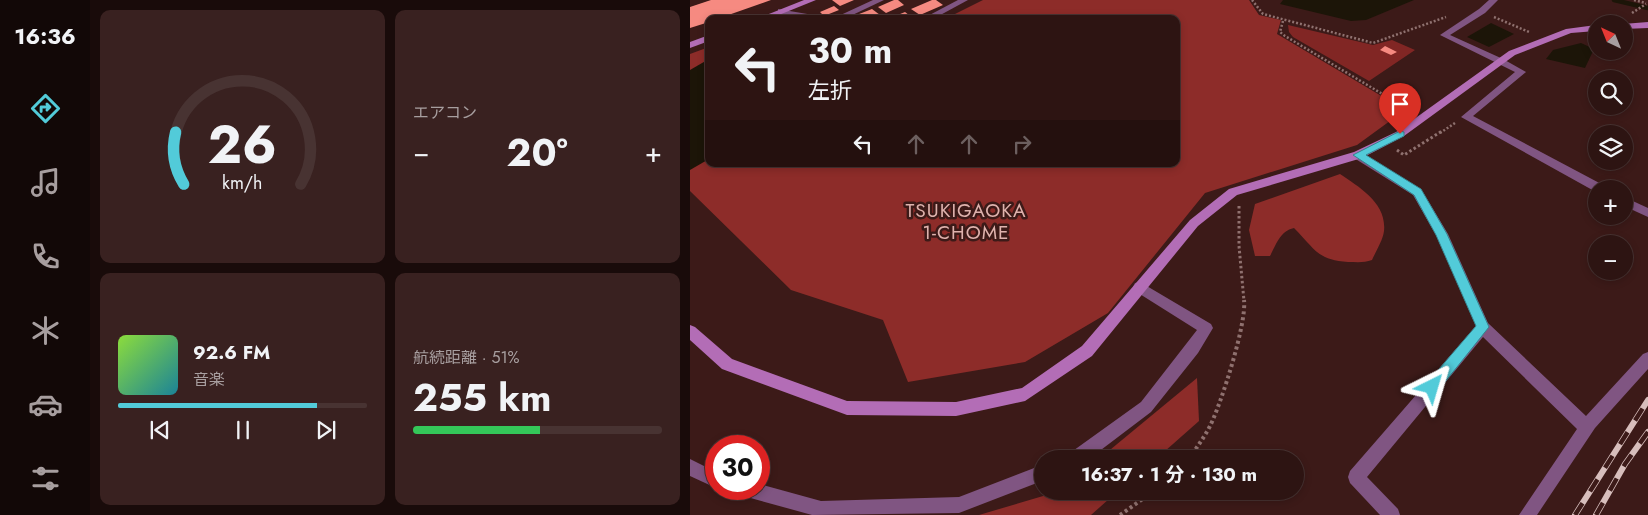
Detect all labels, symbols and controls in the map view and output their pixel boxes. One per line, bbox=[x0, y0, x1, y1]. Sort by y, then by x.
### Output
north arrow bbox=[1588, 15, 1632, 60]
map controls bbox=[1588, 15, 1633, 280]
text: 16:36 bbox=[14, 20, 76, 52]
text: 30 m bbox=[808, 26, 892, 76]
icon: left bbox=[725, 35, 790, 100]
button: search bbox=[1588, 70, 1633, 115]
text: 左折 bbox=[808, 74, 852, 106]
pin bbox=[1379, 83, 1421, 134]
icon: arrive bbox=[1386, 90, 1414, 118]
icon: directions bbox=[28, 91, 63, 126]
text: エアコン bbox=[413, 101, 477, 124]
text: 26 bbox=[208, 107, 277, 183]
text: 20° bbox=[506, 125, 568, 180]
button: layers bbox=[1588, 125, 1633, 170]
icon: left bbox=[849, 130, 877, 158]
icon: ahead bbox=[902, 130, 930, 158]
icon: ahead bbox=[955, 130, 983, 158]
icon: right bbox=[1008, 130, 1036, 158]
text: − bbox=[413, 132, 430, 173]
text: + bbox=[645, 132, 662, 173]
icon: music bbox=[28, 165, 63, 200]
text: km/h bbox=[222, 170, 263, 196]
button: + bbox=[1588, 180, 1633, 225]
district label: TSUKIGAOKA 1-CHOME bbox=[906, 197, 1026, 246]
button: − bbox=[1588, 235, 1633, 280]
icon: phone bbox=[28, 239, 63, 274]
icon: climate bbox=[28, 313, 63, 348]
text: 92.6 FM bbox=[193, 339, 270, 366]
text: 航続距離 · 51% bbox=[413, 346, 520, 369]
position arrow bbox=[1405, 360, 1457, 412]
text: 音楽 bbox=[193, 368, 225, 391]
text: 255 km bbox=[413, 370, 551, 425]
icon: car bbox=[28, 387, 63, 422]
icon: previous bbox=[146, 416, 174, 444]
icon: pause bbox=[229, 416, 257, 444]
icon: next bbox=[312, 416, 340, 444]
speed limit sign: 30 bbox=[705, 435, 770, 500]
icon: filters bbox=[28, 461, 63, 496]
text: 16:37 · 1 分 · 130 m bbox=[1081, 461, 1257, 488]

